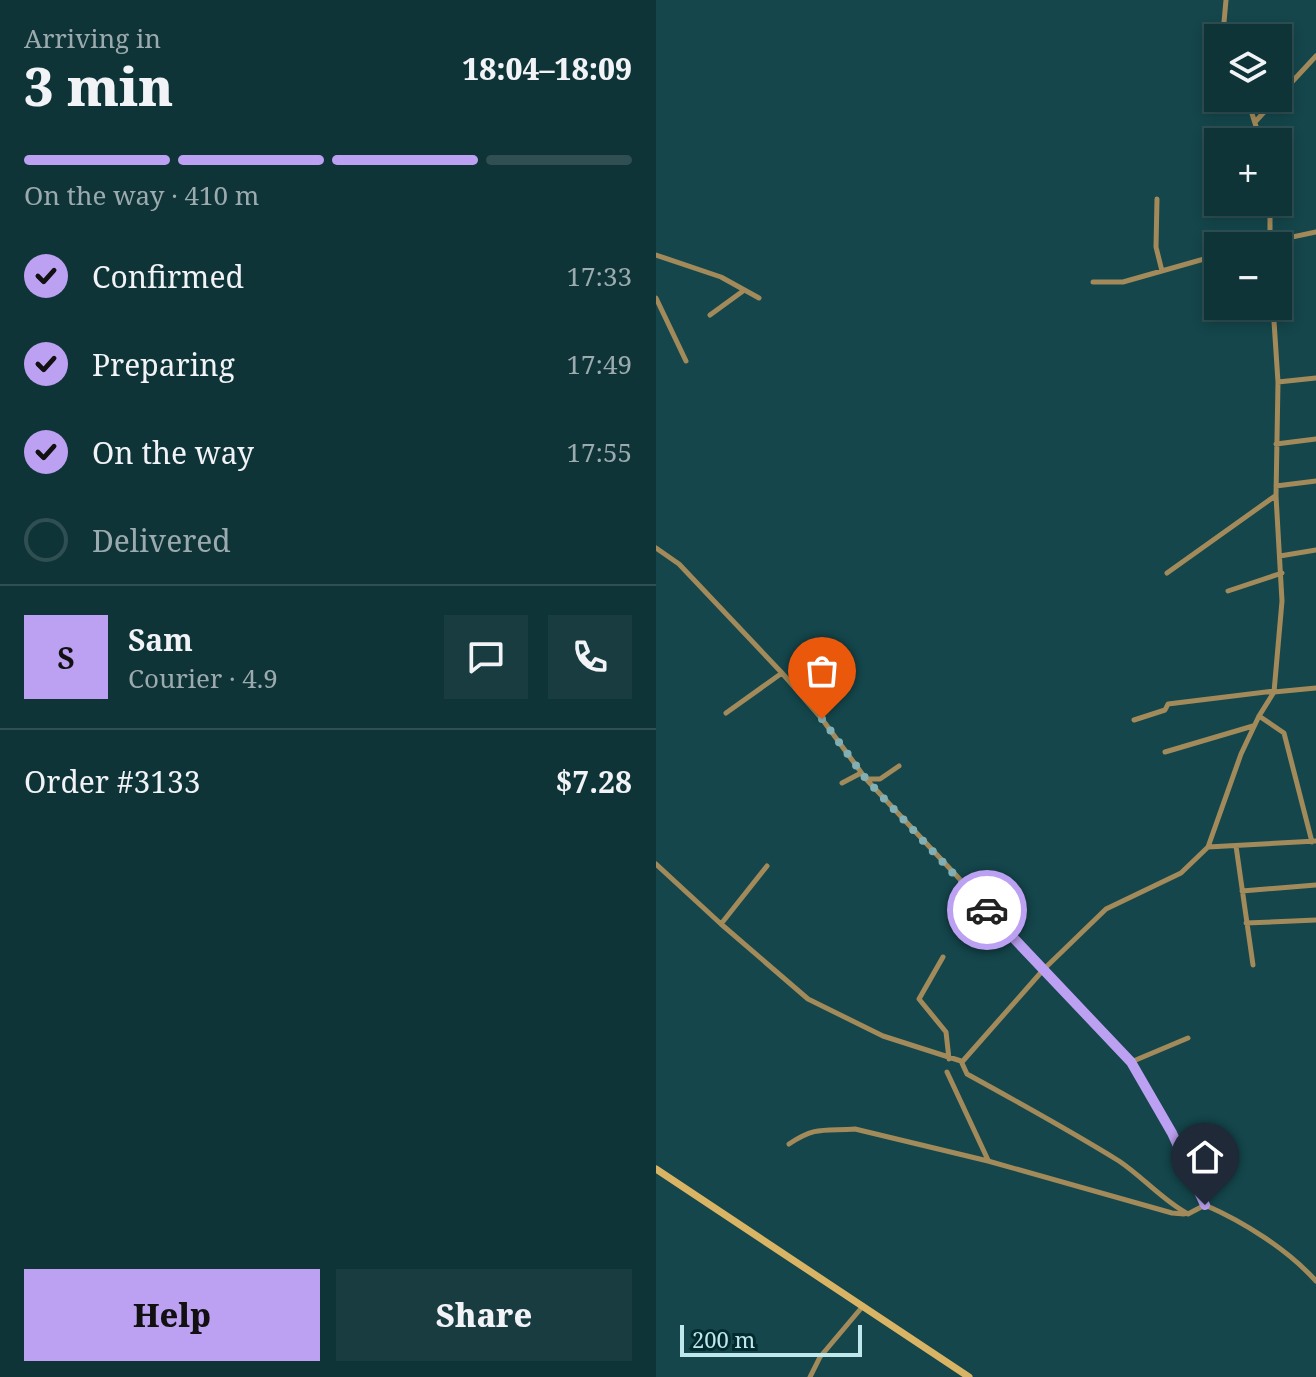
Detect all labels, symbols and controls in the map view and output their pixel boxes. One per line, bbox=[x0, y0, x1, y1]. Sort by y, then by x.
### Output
text: Arriving in bbox=[24, 20, 161, 56]
map controls bbox=[1204, 24, 1292, 320]
button: layers bbox=[1204, 24, 1292, 112]
text: 18:04–18:09 bbox=[462, 48, 632, 89]
text: 3 min bbox=[24, 50, 173, 121]
button: + bbox=[1204, 128, 1292, 216]
text: On the way · 410 m bbox=[24, 177, 259, 213]
button: − bbox=[1204, 232, 1292, 320]
icon: check bbox=[24, 254, 68, 298]
text: Confirmed bbox=[92, 256, 244, 297]
text: 17:33 bbox=[566, 258, 632, 294]
icon: check bbox=[24, 342, 68, 386]
text: Preparing bbox=[92, 344, 235, 385]
text: 17:49 bbox=[566, 346, 632, 382]
icon: check bbox=[24, 430, 68, 474]
text: On the way bbox=[92, 432, 254, 473]
text: 17:55 bbox=[566, 434, 632, 470]
text: Delivered bbox=[92, 520, 231, 561]
button: chat bbox=[444, 615, 528, 699]
button: phone bbox=[548, 615, 632, 699]
text: Sam bbox=[128, 619, 193, 660]
text: S bbox=[57, 637, 75, 678]
pin bbox=[788, 637, 856, 719]
icon: bag bbox=[800, 649, 844, 693]
text: Courier · 4.9 bbox=[128, 660, 278, 696]
text: Order #3133 bbox=[24, 761, 201, 802]
text: $7.28 bbox=[555, 761, 632, 802]
courier bbox=[947, 870, 1027, 950]
icon: car bbox=[965, 888, 1009, 932]
pin bbox=[1171, 1123, 1239, 1205]
icon: home bbox=[1183, 1135, 1227, 1179]
button: Help bbox=[24, 1269, 320, 1361]
button: Share bbox=[336, 1269, 632, 1361]
scale bar bbox=[680, 1321, 862, 1357]
text: 200 m bbox=[692, 1324, 755, 1354]

